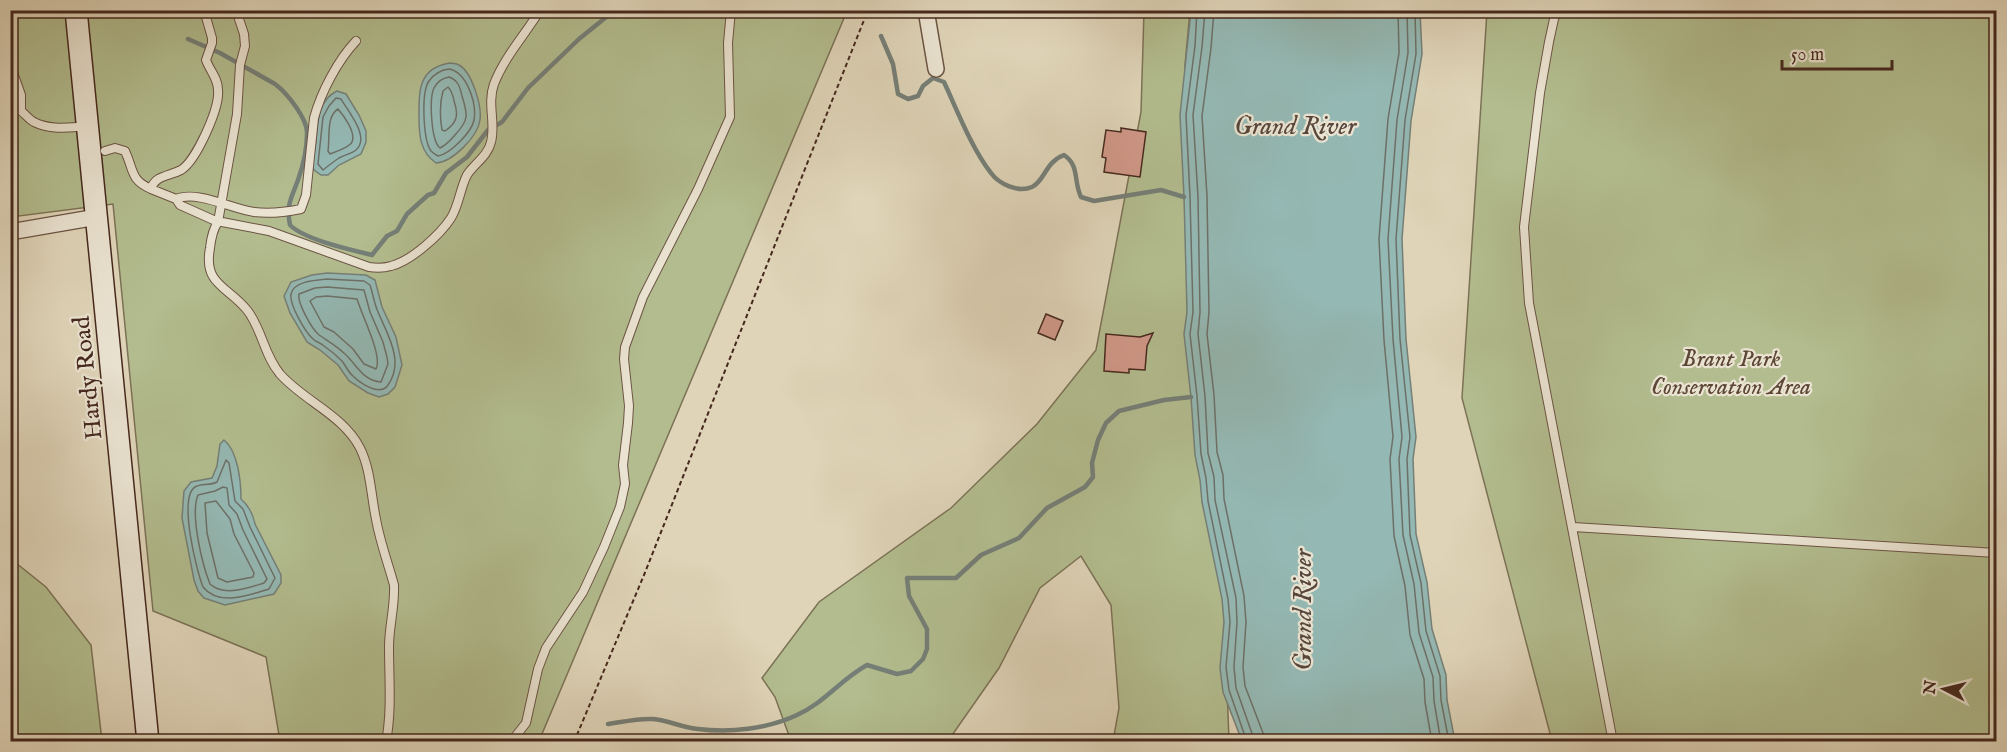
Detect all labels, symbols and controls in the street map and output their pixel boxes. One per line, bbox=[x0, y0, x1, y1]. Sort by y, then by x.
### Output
scale bar bbox=[1782, 33, 1892, 71]
text: 50 m bbox=[1791, 44, 1824, 67]
water label: Grand River bbox=[1234, 110, 1357, 143]
street label: Hardy Road bbox=[67, 314, 110, 441]
park label: Brant Park Conservation Area bbox=[1651, 344, 1811, 403]
water label: Grand River bbox=[1287, 548, 1320, 671]
north arrow bbox=[1914, 659, 1974, 719]
text: N bbox=[1920, 679, 1942, 696]

